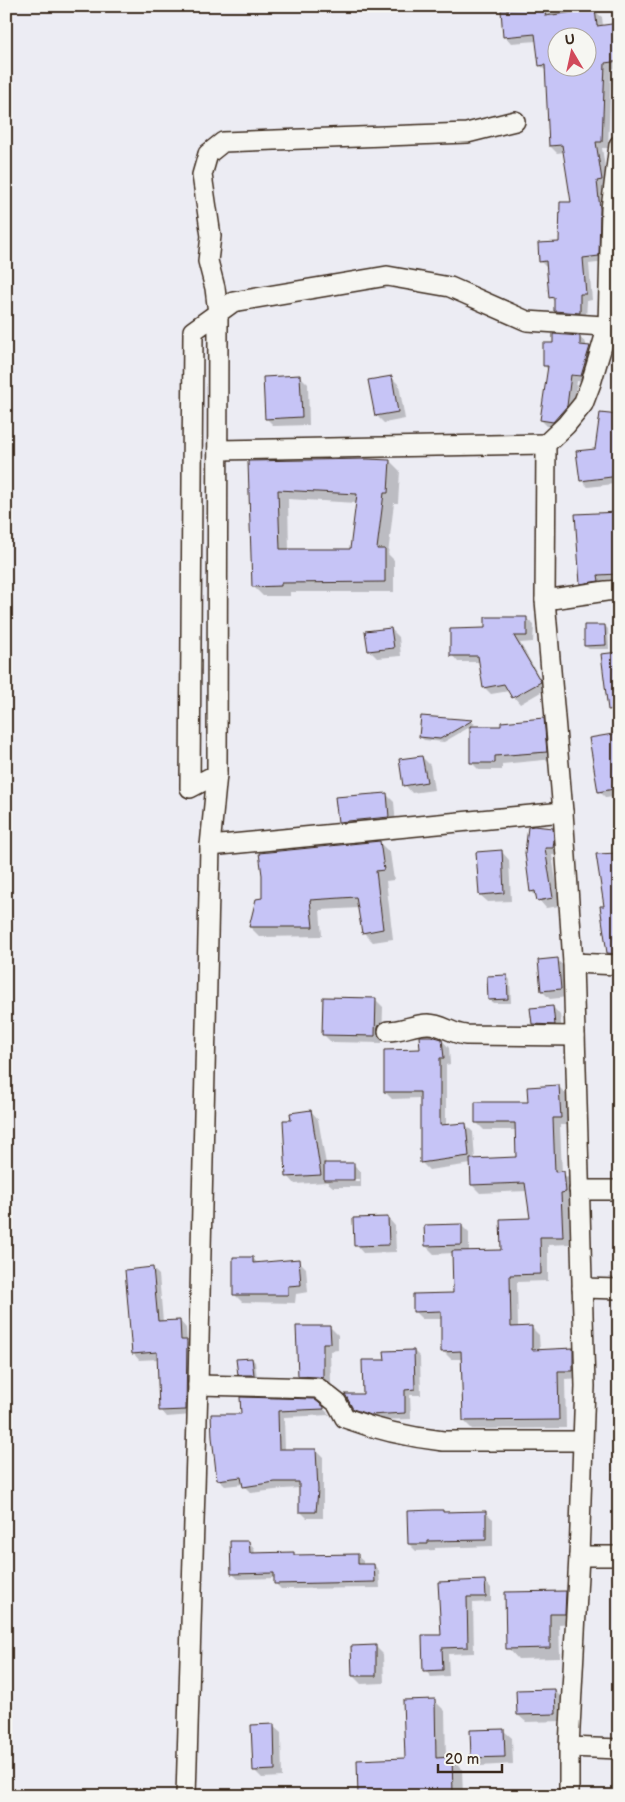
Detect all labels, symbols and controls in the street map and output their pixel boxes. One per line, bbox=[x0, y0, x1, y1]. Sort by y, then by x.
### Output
north arrow bbox=[548, 28, 598, 78]
text: U bbox=[564, 30, 576, 49]
scale bar bbox=[438, 1742, 501, 1774]
text: 20 m bbox=[445, 1750, 479, 1769]

